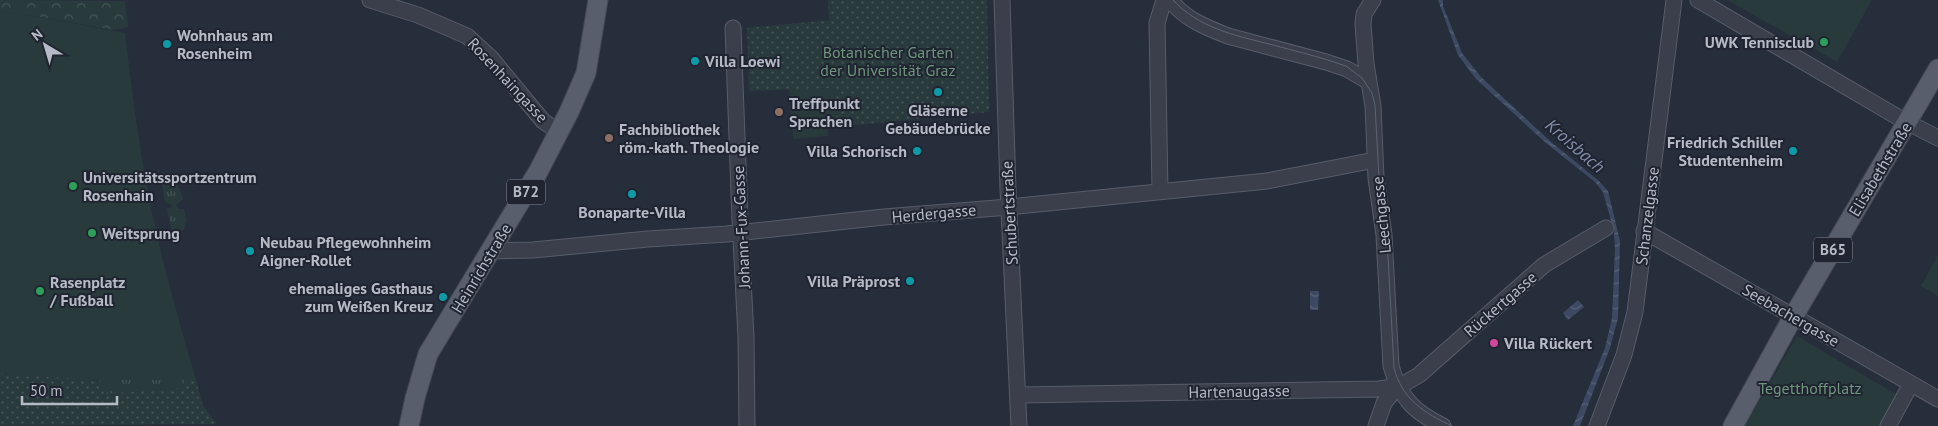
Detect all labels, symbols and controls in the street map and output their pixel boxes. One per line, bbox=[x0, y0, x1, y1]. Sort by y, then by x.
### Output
north arrow bbox=[20, 20, 70, 70]
text: N bbox=[28, 25, 46, 45]
place label: Wohnhaus am Rosenheim bbox=[177, 25, 273, 63]
place label: UWK Tennisclub bbox=[1705, 32, 1814, 52]
street label: Rosenhaingasse bbox=[464, 33, 552, 127]
marker: UWK Tennisclub bbox=[1818, 36, 1830, 48]
marker: Wohnhaus am Rosenheim bbox=[161, 38, 173, 50]
park label: Botanischer Garten der Universität Graz bbox=[820, 42, 956, 80]
place label: Villa Loewi bbox=[704, 51, 780, 71]
marker: Villa Loewi bbox=[689, 55, 701, 67]
marker: Gläserne Gebäudebrücke bbox=[932, 86, 944, 98]
place label: Treffpunkt Sprachen bbox=[789, 93, 860, 131]
place label: Gläserne Gebäudebrücke bbox=[885, 100, 991, 138]
marker: Treffpunkt Sprachen bbox=[773, 106, 785, 118]
water label: Kroisbach bbox=[1541, 113, 1610, 178]
street label: Elisabethstraße bbox=[1844, 118, 1916, 220]
place label: Fachbibliothek röm.-kath. Theologie bbox=[619, 119, 759, 157]
marker: Fachbibliothek röm.-kath. Theologie bbox=[603, 132, 615, 144]
place label: Friedrich Schiller Studentenheim bbox=[1667, 132, 1783, 170]
place label: Villa Schorisch bbox=[806, 141, 907, 161]
marker: Villa Schorisch bbox=[911, 145, 923, 157]
marker: Friedrich Schiller Studentenheim bbox=[1787, 145, 1799, 157]
street label: Schubertstraße bbox=[996, 160, 1022, 266]
street label: Johann-Fux-Gasse bbox=[728, 165, 754, 290]
street label: Schanzelgasse bbox=[1631, 166, 1663, 266]
place label: Universitätssportzentrum Rosenhain bbox=[83, 167, 257, 205]
street label: Leechgasse bbox=[1367, 175, 1395, 255]
marker: Universitätssportzentrum Rosenhain bbox=[67, 180, 79, 192]
road number: B72 bbox=[507, 180, 545, 204]
marker: Bonaparte-Villa bbox=[626, 188, 638, 200]
street label: Herdergasse bbox=[891, 199, 977, 227]
place label: Bonaparte-Villa bbox=[578, 202, 686, 222]
street label: Heinrichstraße bbox=[446, 220, 516, 316]
place label: Weitsprung bbox=[102, 223, 180, 243]
marker: Weitsprung bbox=[86, 227, 98, 239]
place label: Neubau Pflegewohnheim Aigner-Rollet bbox=[260, 232, 431, 270]
road number: B65 bbox=[1814, 238, 1852, 262]
marker: Neubau Pflegewohnheim Aigner-Rollet bbox=[244, 245, 256, 257]
street label: Rückertgasse bbox=[1459, 267, 1541, 341]
place label: Villa Präprost bbox=[806, 271, 900, 291]
place label: Rasenplatz / Fußball bbox=[49, 272, 125, 310]
marker: Villa Präprost bbox=[904, 275, 916, 287]
place label: ehemaliges Gasthaus zum Weißen Kreuz bbox=[289, 278, 433, 316]
street label: Seebachergasse bbox=[1739, 279, 1843, 351]
marker: Rasenplatz / Fußball bbox=[34, 285, 46, 297]
marker: ehemaliges Gasthaus zum Weißen Kreuz bbox=[437, 291, 449, 303]
place label: Villa Rückert bbox=[1503, 333, 1592, 353]
marker: Villa Rückert bbox=[1488, 337, 1500, 349]
scale bar bbox=[22, 374, 118, 406]
park label: Tegetthoffplatz bbox=[1758, 378, 1862, 398]
street label: Hartenaugasse bbox=[1188, 380, 1290, 402]
text: 50 m bbox=[30, 381, 63, 400]

